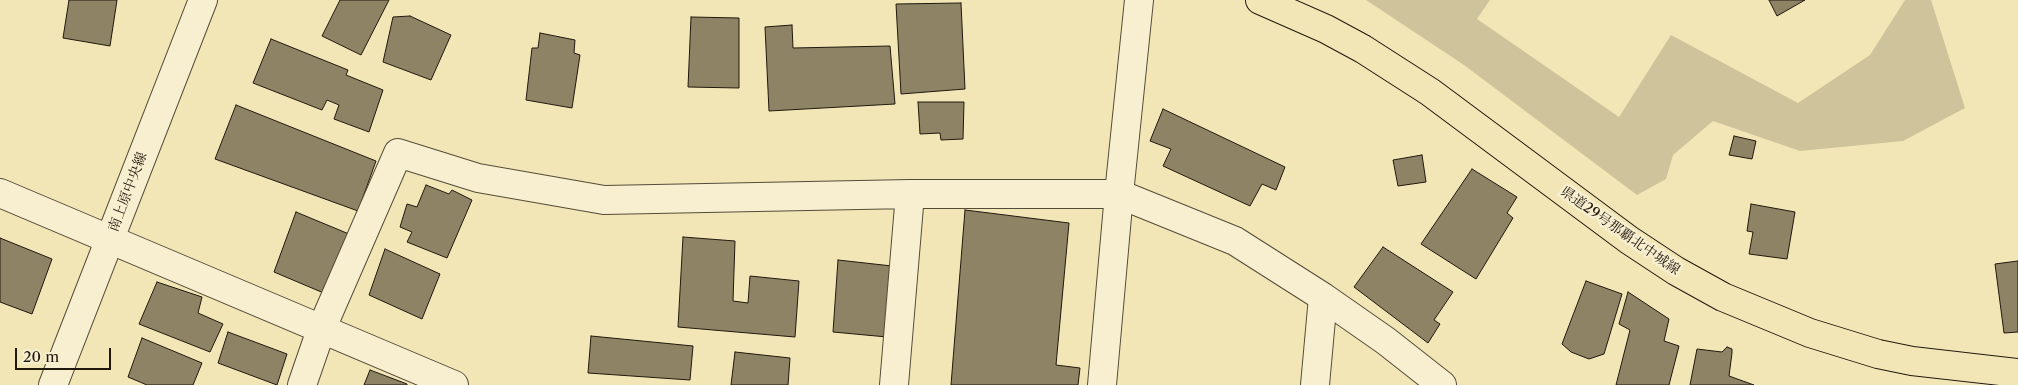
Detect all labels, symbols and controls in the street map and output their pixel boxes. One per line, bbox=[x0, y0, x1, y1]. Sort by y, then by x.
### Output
street label: 南上原中央線 bbox=[105, 150, 151, 234]
street label: 県道29号那覇北中城線 bbox=[1557, 183, 1683, 279]
scale bar bbox=[18, 338, 114, 370]
text: 20 m bbox=[23, 347, 59, 366]

